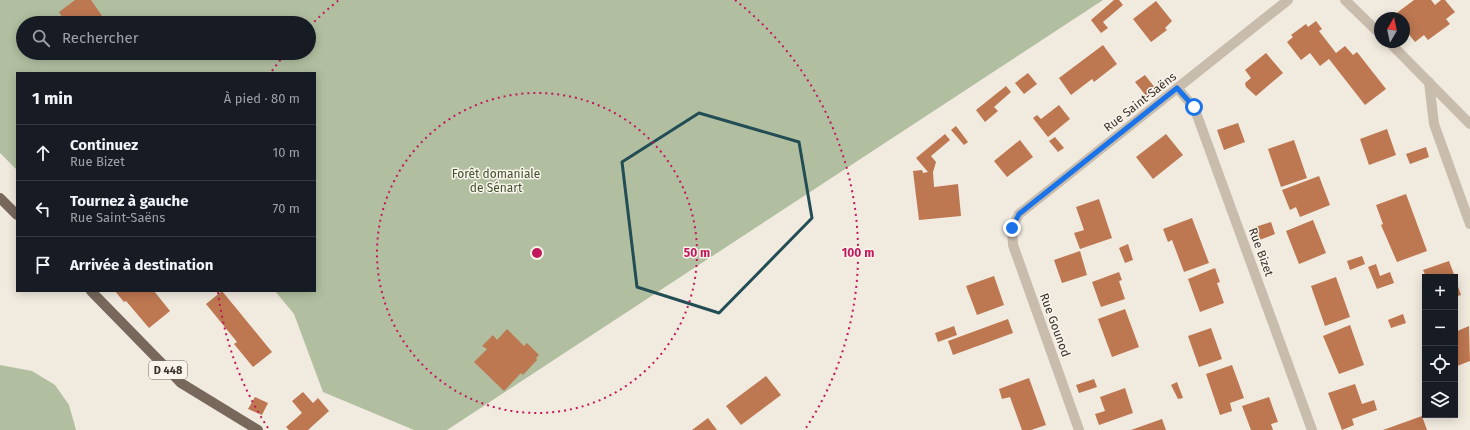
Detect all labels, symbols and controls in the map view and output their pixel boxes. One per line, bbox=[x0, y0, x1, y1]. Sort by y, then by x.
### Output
north arrow bbox=[1374, 12, 1410, 48]
search box bbox=[16, 16, 316, 60]
icon: search bbox=[30, 27, 52, 49]
text: Rechercher bbox=[62, 29, 138, 47]
street label: Rue Saint-Saëns bbox=[1101, 69, 1179, 135]
text: 1 min bbox=[32, 88, 73, 109]
text: À pied · 80 m bbox=[224, 91, 300, 106]
route start bbox=[1185, 98, 1203, 116]
text: Continuez bbox=[70, 136, 138, 154]
icon: ahead bbox=[32, 142, 54, 164]
text: 10 m bbox=[273, 145, 300, 160]
text: Rue Bizet bbox=[70, 154, 125, 169]
park label: Forêt domaniale de Sénart bbox=[452, 167, 540, 195]
text: Tournez à gauche bbox=[70, 192, 189, 210]
icon: left bbox=[32, 198, 54, 220]
text: 70 m bbox=[273, 201, 300, 216]
text: Rue Saint-Saëns bbox=[70, 210, 165, 225]
route end bbox=[1003, 219, 1021, 237]
street label: Rue Bizet bbox=[1246, 226, 1276, 279]
centre of rings bbox=[530, 246, 544, 260]
text: 50 m bbox=[684, 246, 710, 260]
text: 100 m bbox=[842, 246, 874, 260]
icon: arrive bbox=[32, 254, 54, 276]
text: Arrivée à destination bbox=[70, 256, 213, 274]
map controls bbox=[1422, 274, 1458, 418]
button: + bbox=[1422, 274, 1458, 310]
street label: Rue Gounod bbox=[1037, 291, 1073, 359]
button: − bbox=[1422, 310, 1458, 346]
button: locate bbox=[1422, 346, 1458, 382]
road number: D 448 bbox=[149, 361, 187, 379]
button: layers bbox=[1422, 382, 1458, 418]

